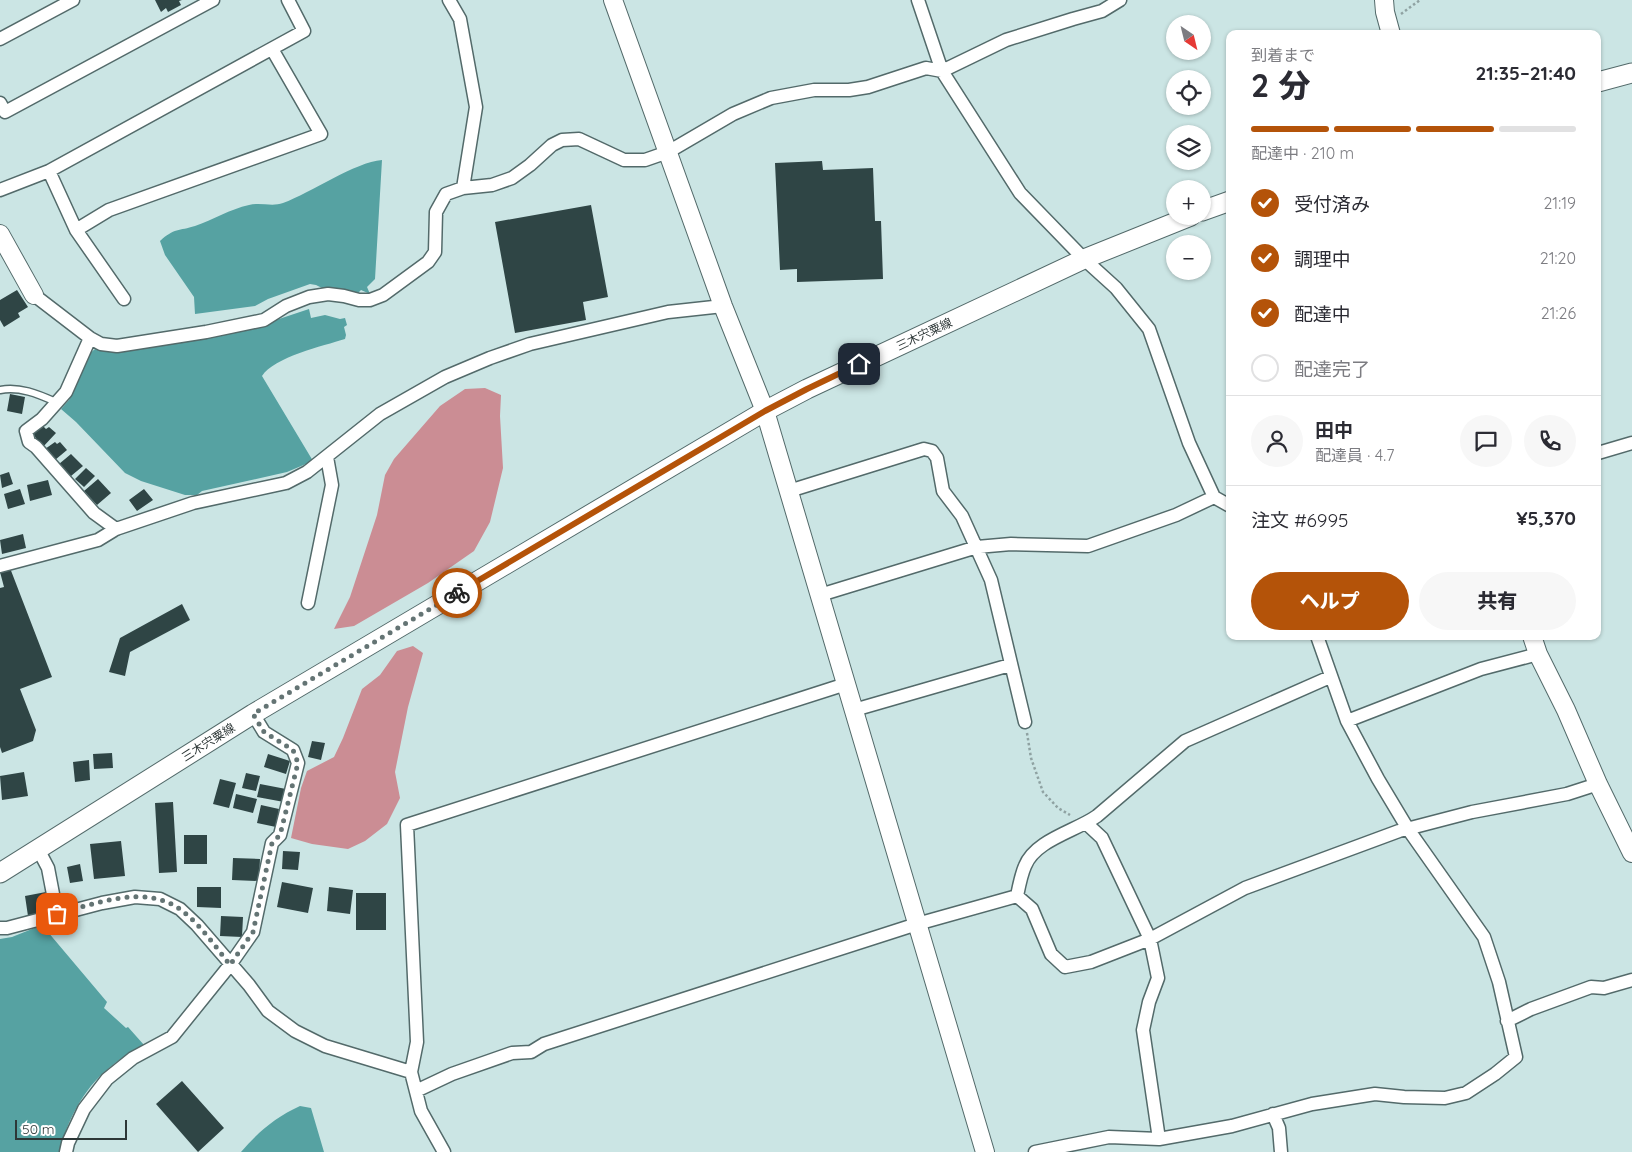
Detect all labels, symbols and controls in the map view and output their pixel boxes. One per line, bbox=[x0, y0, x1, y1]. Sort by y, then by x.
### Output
north arrow bbox=[1166, 15, 1211, 60]
map controls bbox=[1166, 15, 1211, 280]
text: 到着まで bbox=[1251, 45, 1315, 65]
text: 21:35–21:40 bbox=[1475, 61, 1576, 85]
text: 2 分 bbox=[1251, 65, 1310, 105]
button: locate bbox=[1166, 70, 1211, 115]
button: layers bbox=[1166, 125, 1211, 170]
text: 配達中 · 210 m bbox=[1251, 143, 1354, 163]
button: + bbox=[1166, 180, 1211, 225]
icon: check bbox=[1251, 189, 1279, 217]
text: 受付済み bbox=[1294, 192, 1370, 216]
text: 21:19 bbox=[1543, 193, 1576, 213]
button: − bbox=[1166, 235, 1211, 280]
icon: check bbox=[1251, 244, 1279, 272]
text: 調理中 bbox=[1294, 247, 1351, 271]
text: 21:20 bbox=[1540, 248, 1576, 268]
icon: check bbox=[1251, 299, 1279, 327]
text: 配達中 bbox=[1294, 302, 1351, 326]
text: 21:26 bbox=[1541, 303, 1576, 323]
street label: 三木宍粟線 bbox=[894, 315, 954, 353]
pin bbox=[838, 343, 880, 385]
icon: home bbox=[845, 350, 873, 378]
text: 配達完了 bbox=[1294, 357, 1370, 381]
button: person bbox=[1251, 415, 1303, 467]
button: chat bbox=[1460, 415, 1512, 467]
button: phone bbox=[1524, 415, 1576, 467]
text: 田中 bbox=[1315, 418, 1353, 442]
text: 配達員 · 4.7 bbox=[1315, 445, 1394, 465]
text: ¥5,370 bbox=[1516, 506, 1576, 530]
text: 注文 #6995 bbox=[1251, 508, 1348, 532]
courier bbox=[432, 568, 482, 618]
button: ヘルプ bbox=[1251, 572, 1409, 630]
button: 共有 bbox=[1419, 572, 1576, 630]
icon: bike bbox=[443, 579, 471, 607]
street label: 三木宍粟線 bbox=[179, 720, 237, 764]
pin bbox=[36, 893, 78, 935]
icon: bag bbox=[43, 900, 71, 928]
scale bar bbox=[15, 1117, 128, 1140]
text: 50 m bbox=[22, 1120, 55, 1138]

